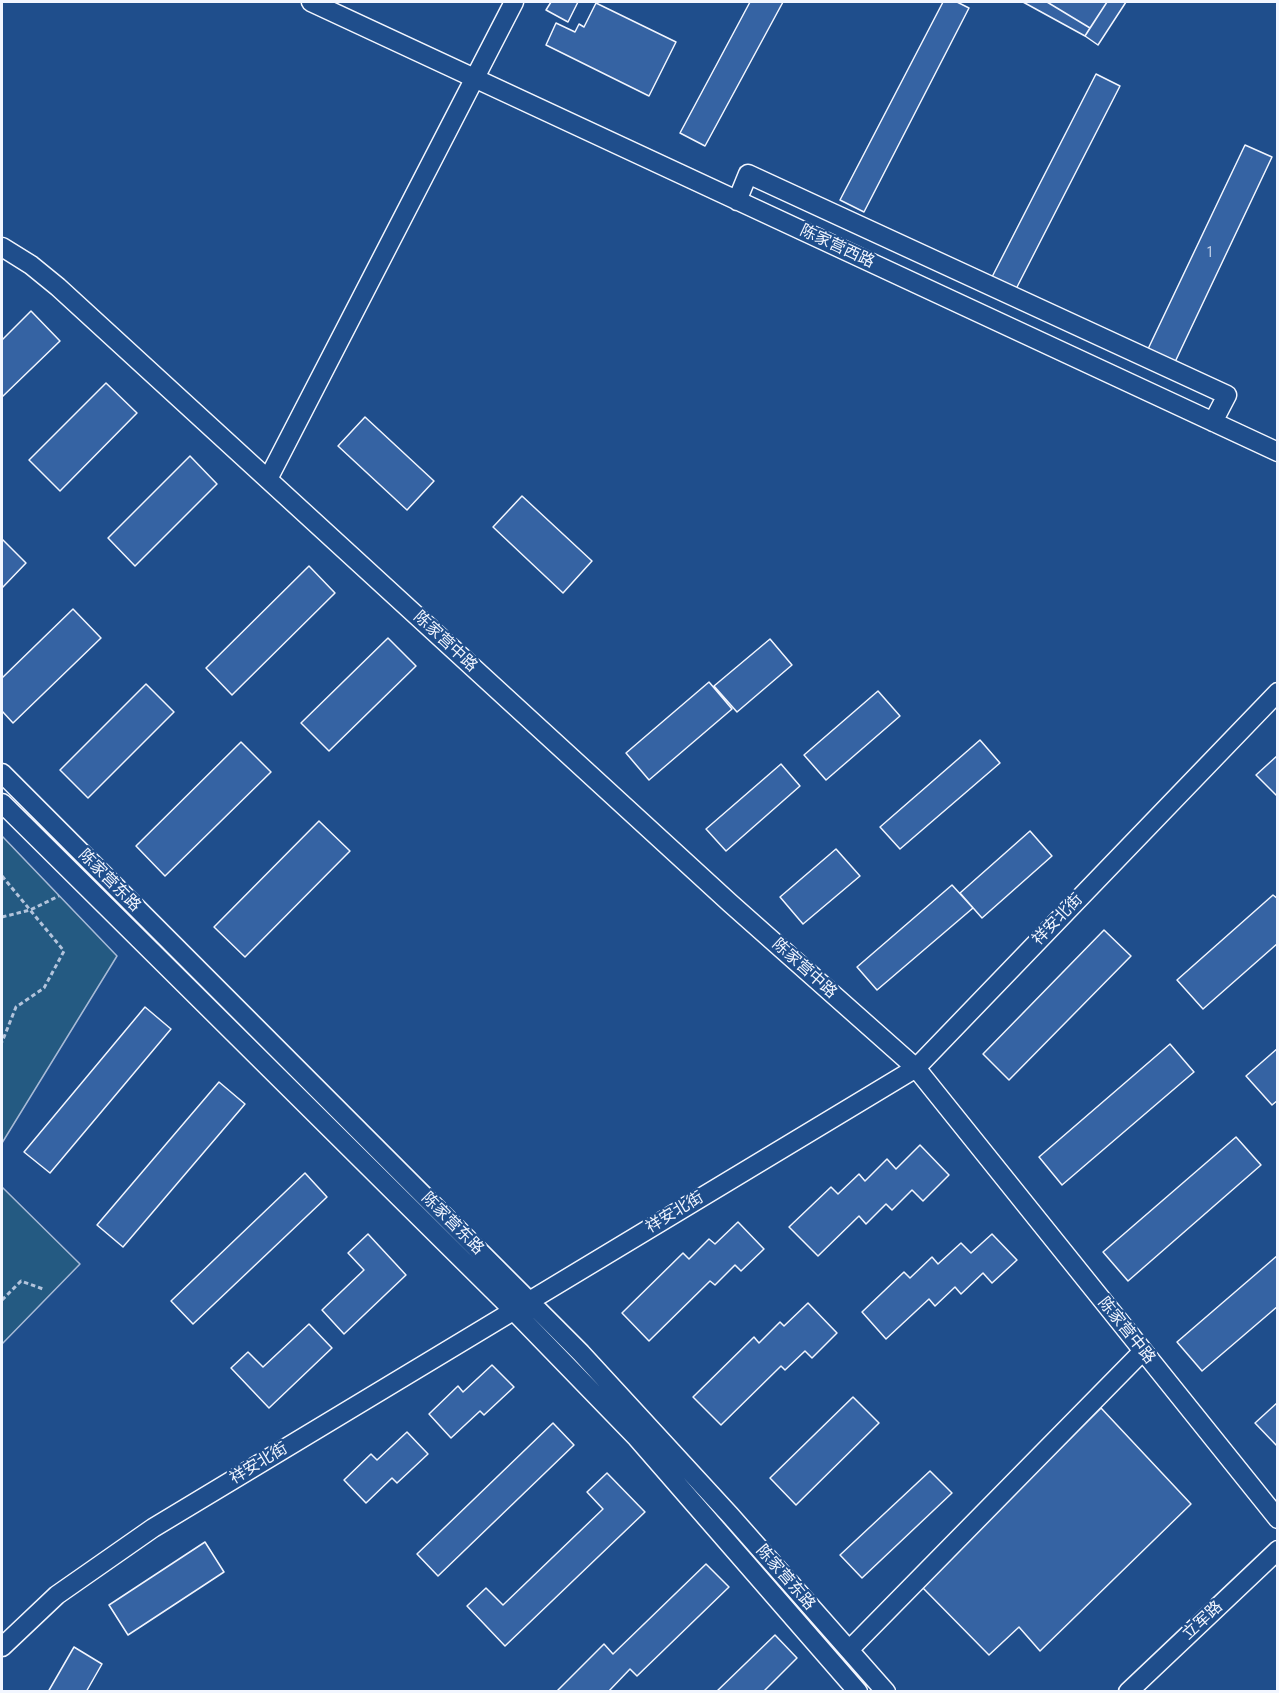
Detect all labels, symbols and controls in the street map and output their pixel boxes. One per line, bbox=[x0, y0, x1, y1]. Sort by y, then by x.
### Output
street label: 陈家营西路 bbox=[797, 221, 877, 273]
house number: 1 bbox=[1207, 245, 1213, 261]
street label: 陈家营中路 bbox=[409, 608, 481, 676]
street label: 陈家营东路 bbox=[74, 846, 144, 916]
street label: 祥安北街 bbox=[1029, 890, 1087, 950]
street label: 陈家营中路 bbox=[768, 935, 840, 1003]
street label: 祥安北街 bbox=[643, 1188, 707, 1238]
street label: 陈家营东路 bbox=[417, 1189, 487, 1259]
street label: 陈家营中路 bbox=[1093, 1294, 1159, 1368]
street label: 祥安北街 bbox=[227, 1439, 291, 1489]
street label: 陈家营东路 bbox=[752, 1542, 818, 1614]
street label: 立军路 bbox=[1179, 1598, 1227, 1644]

